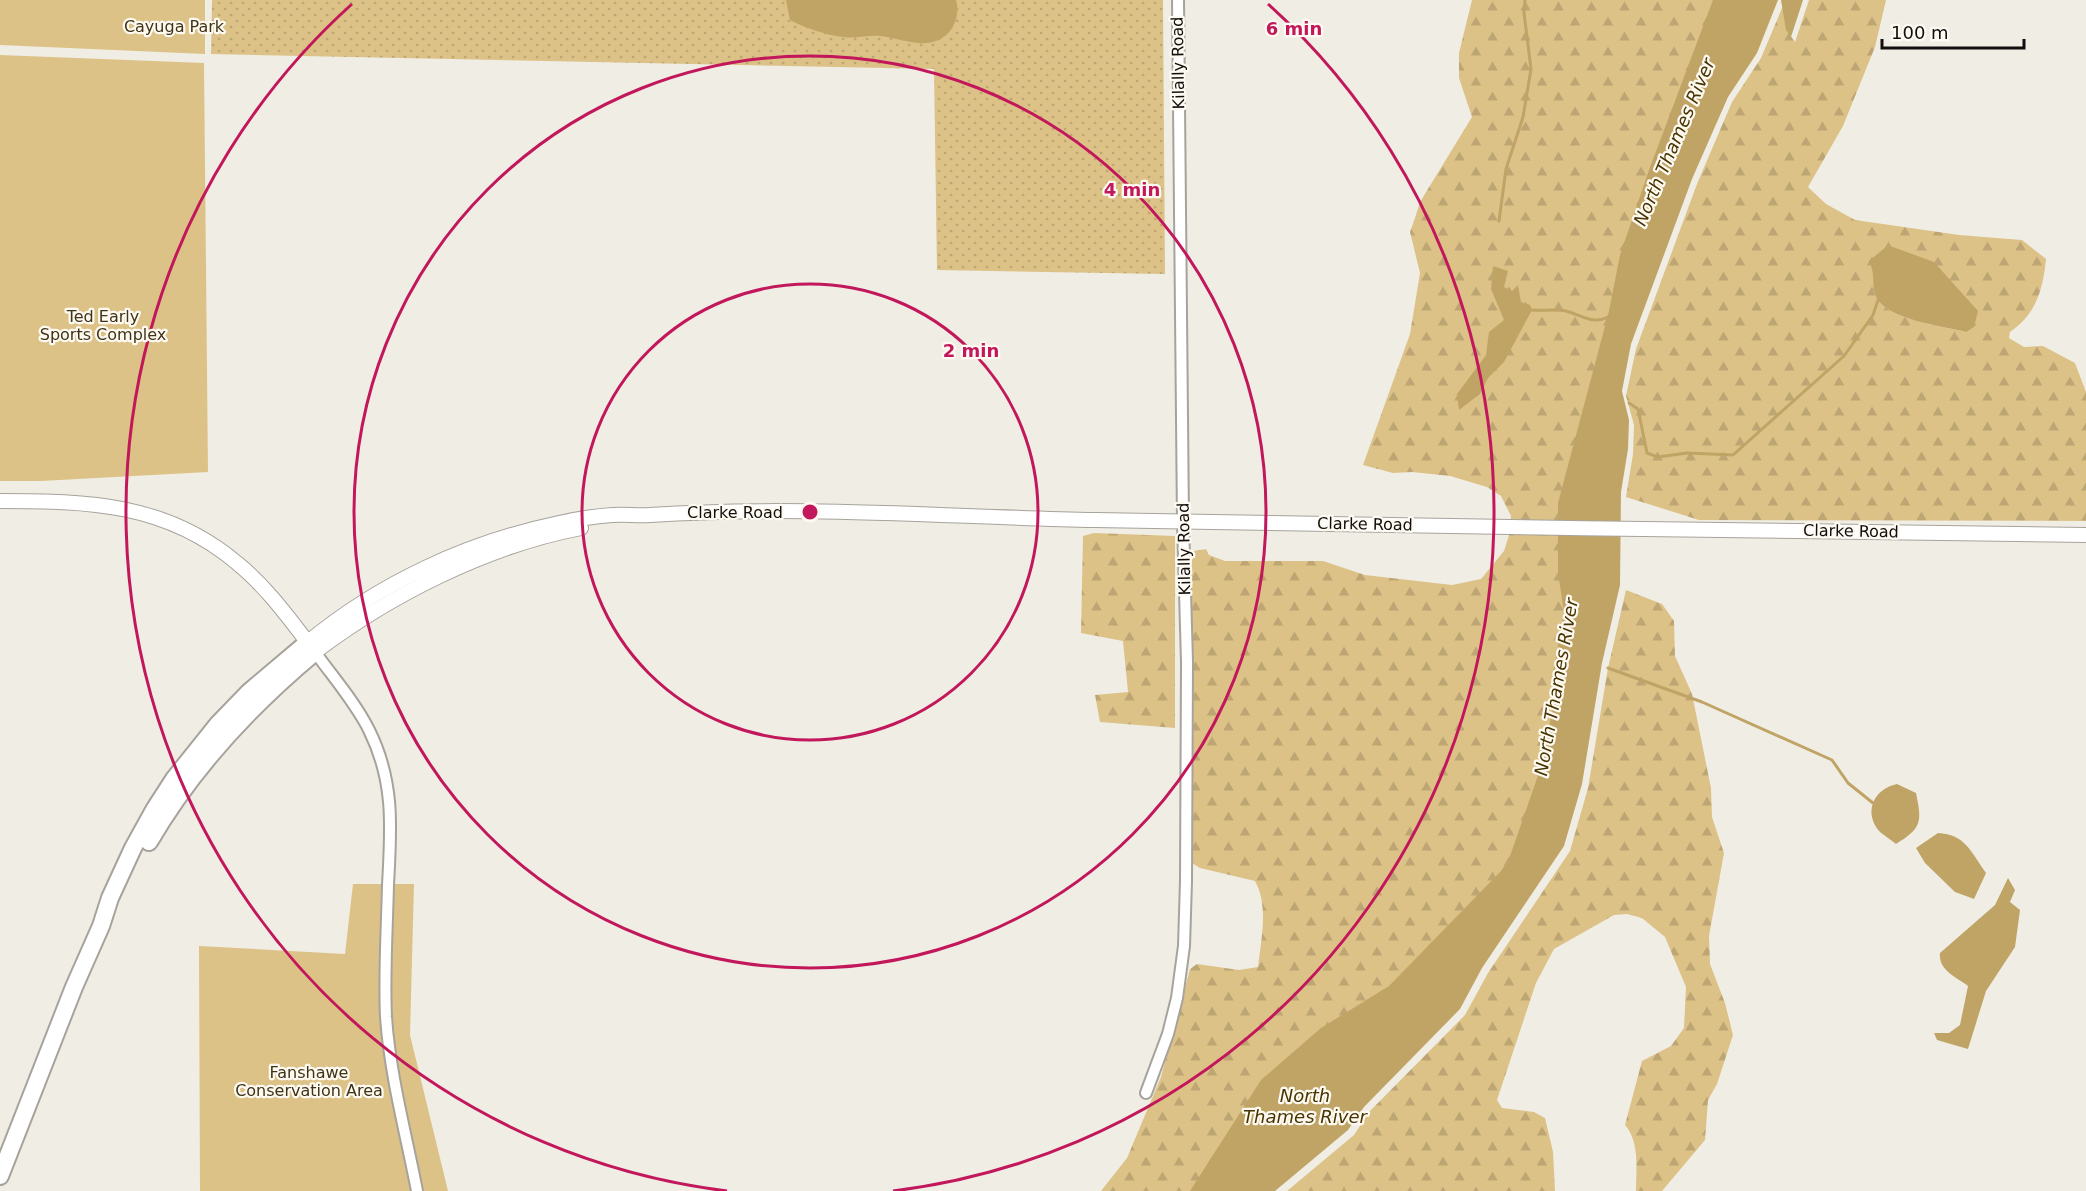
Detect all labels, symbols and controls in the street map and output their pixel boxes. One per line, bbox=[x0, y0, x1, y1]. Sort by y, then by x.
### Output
scale bar bbox=[1882, 12, 2024, 50]
street label: Kilally Road bbox=[1168, 16, 1188, 110]
park label: Cayuga Park bbox=[124, 17, 225, 36]
text: 6 min bbox=[1266, 18, 1322, 39]
text: 100 m bbox=[1891, 22, 1949, 43]
water label: North Thames River bbox=[1629, 54, 1719, 229]
text: 4 min bbox=[1104, 179, 1160, 200]
park label: Ted Early Sports Complex bbox=[40, 307, 166, 344]
text: 2 min bbox=[943, 340, 999, 361]
centre of rings bbox=[800, 502, 820, 522]
street label: Kilally Road bbox=[1174, 502, 1194, 596]
street label: Clarke Road bbox=[687, 503, 783, 522]
street label: Clarke Road bbox=[1317, 514, 1413, 534]
street label: Clarke Road bbox=[1803, 521, 1899, 541]
water label: North Thames River bbox=[1530, 595, 1582, 777]
park label: Fanshawe Conservation Area bbox=[235, 1063, 383, 1100]
water label: North Thames River bbox=[1243, 1085, 1368, 1127]

